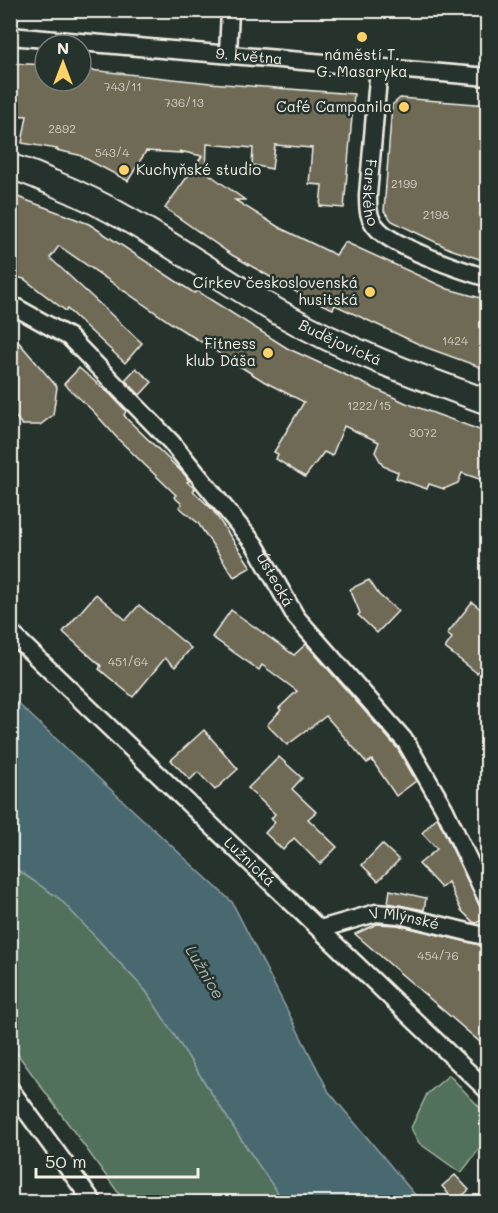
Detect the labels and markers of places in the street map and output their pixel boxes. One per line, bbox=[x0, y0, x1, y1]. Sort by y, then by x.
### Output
marker: náměstí T. G. Masaryka bbox=[355, 30, 369, 44]
place label: náměstí T. G. Masaryka bbox=[317, 44, 407, 81]
place label: Café Campanila bbox=[276, 96, 392, 116]
marker: Café Campanila bbox=[397, 100, 411, 114]
place label: Kuchyňské studio bbox=[136, 159, 261, 179]
marker: Kuchyňské studio bbox=[117, 163, 131, 177]
place label: Církev československá husitská bbox=[193, 272, 358, 309]
marker: Církev československá husitská bbox=[363, 285, 377, 299]
place label: Fitness klub Dáša bbox=[185, 333, 256, 370]
marker: Fitness klub Dáša bbox=[261, 346, 275, 360]

